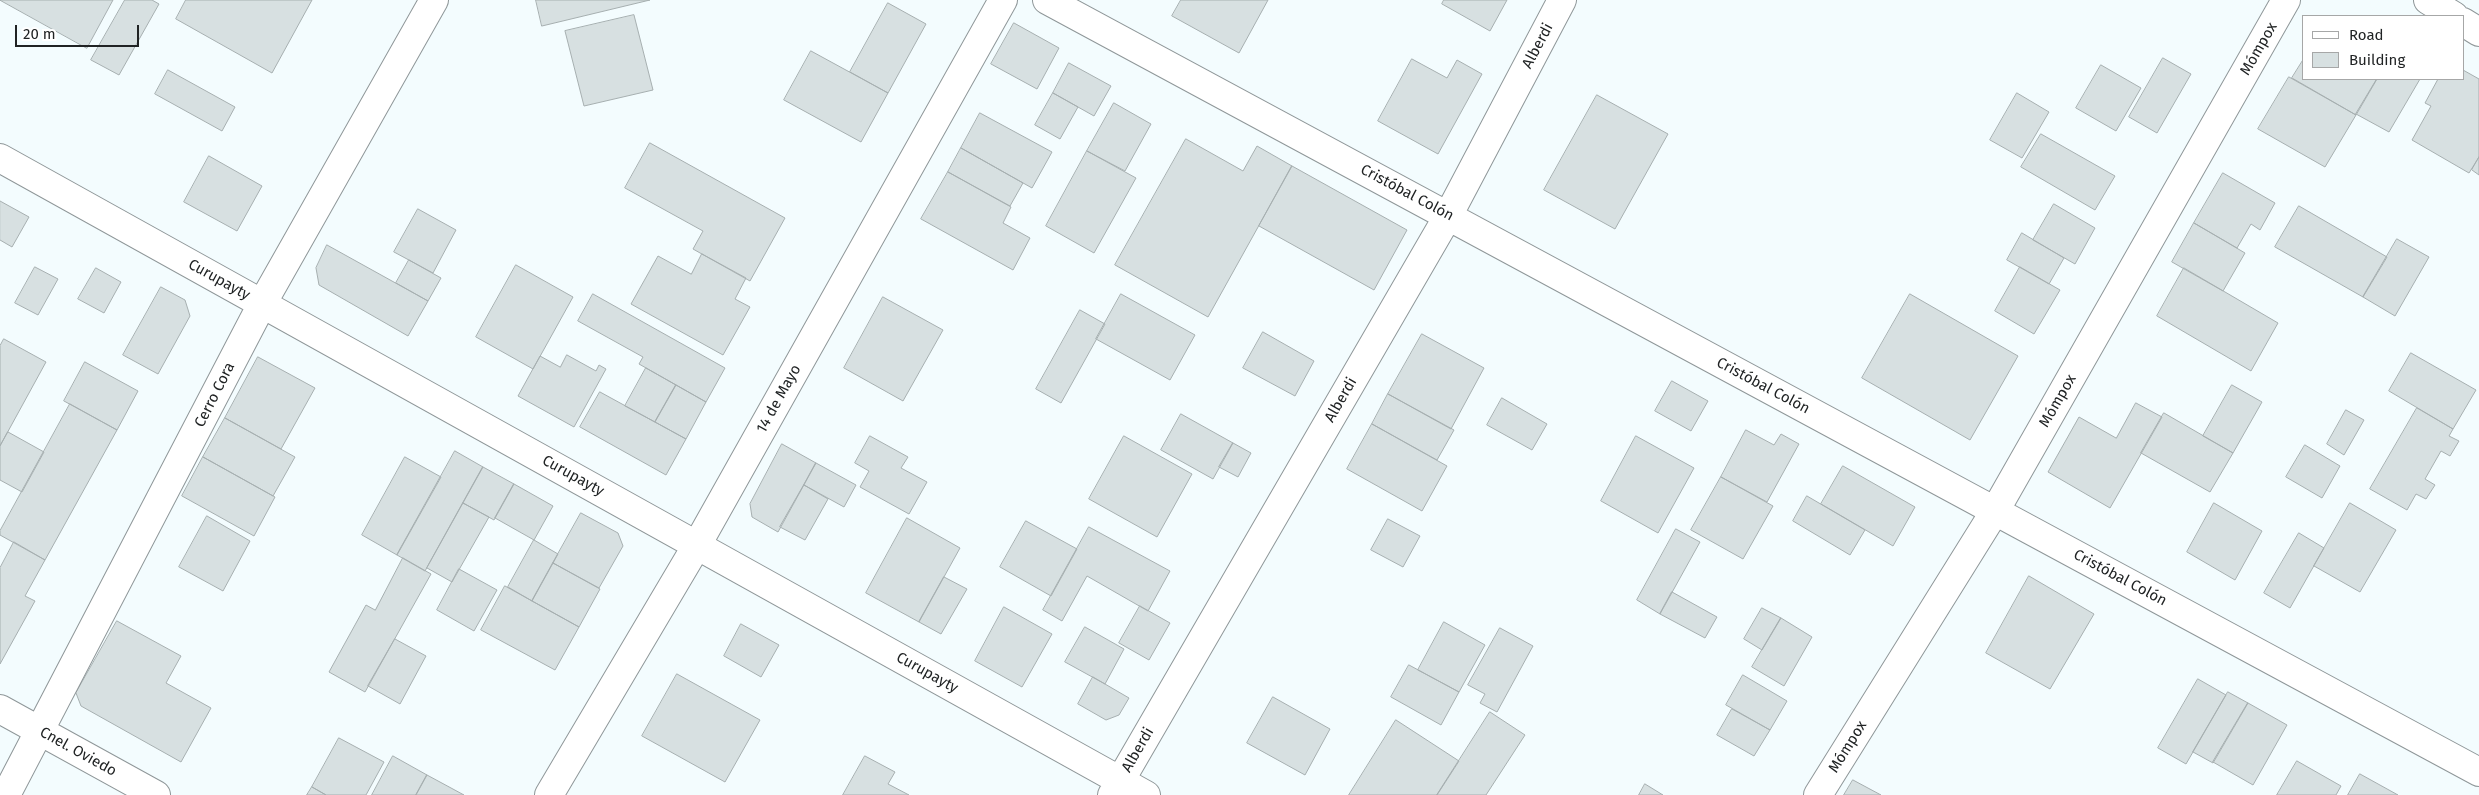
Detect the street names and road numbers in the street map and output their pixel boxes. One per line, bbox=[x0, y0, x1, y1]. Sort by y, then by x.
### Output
street label: Mómpox bbox=[2237, 19, 2281, 79]
street label: Alberdi bbox=[1519, 20, 1557, 72]
street label: Cristóbal Colón bbox=[1357, 161, 1457, 225]
street label: Curupayty bbox=[185, 256, 253, 304]
street label: Cristóbal Colón bbox=[1713, 354, 1813, 418]
street label: Cerro Cora bbox=[191, 360, 239, 430]
street label: 14 de Mayo bbox=[753, 362, 805, 436]
street label: Mómpox bbox=[2036, 371, 2080, 431]
street label: Alberdi bbox=[1321, 374, 1361, 426]
street label: Curupayty bbox=[539, 452, 607, 500]
street label: Cristóbal Colón bbox=[2070, 546, 2170, 610]
street label: Curupayty bbox=[893, 649, 961, 697]
street label: Mómpox bbox=[1825, 718, 1871, 776]
street label: Cnel. Oviedo bbox=[36, 724, 120, 780]
street label: Alberdi bbox=[1118, 724, 1158, 776]

